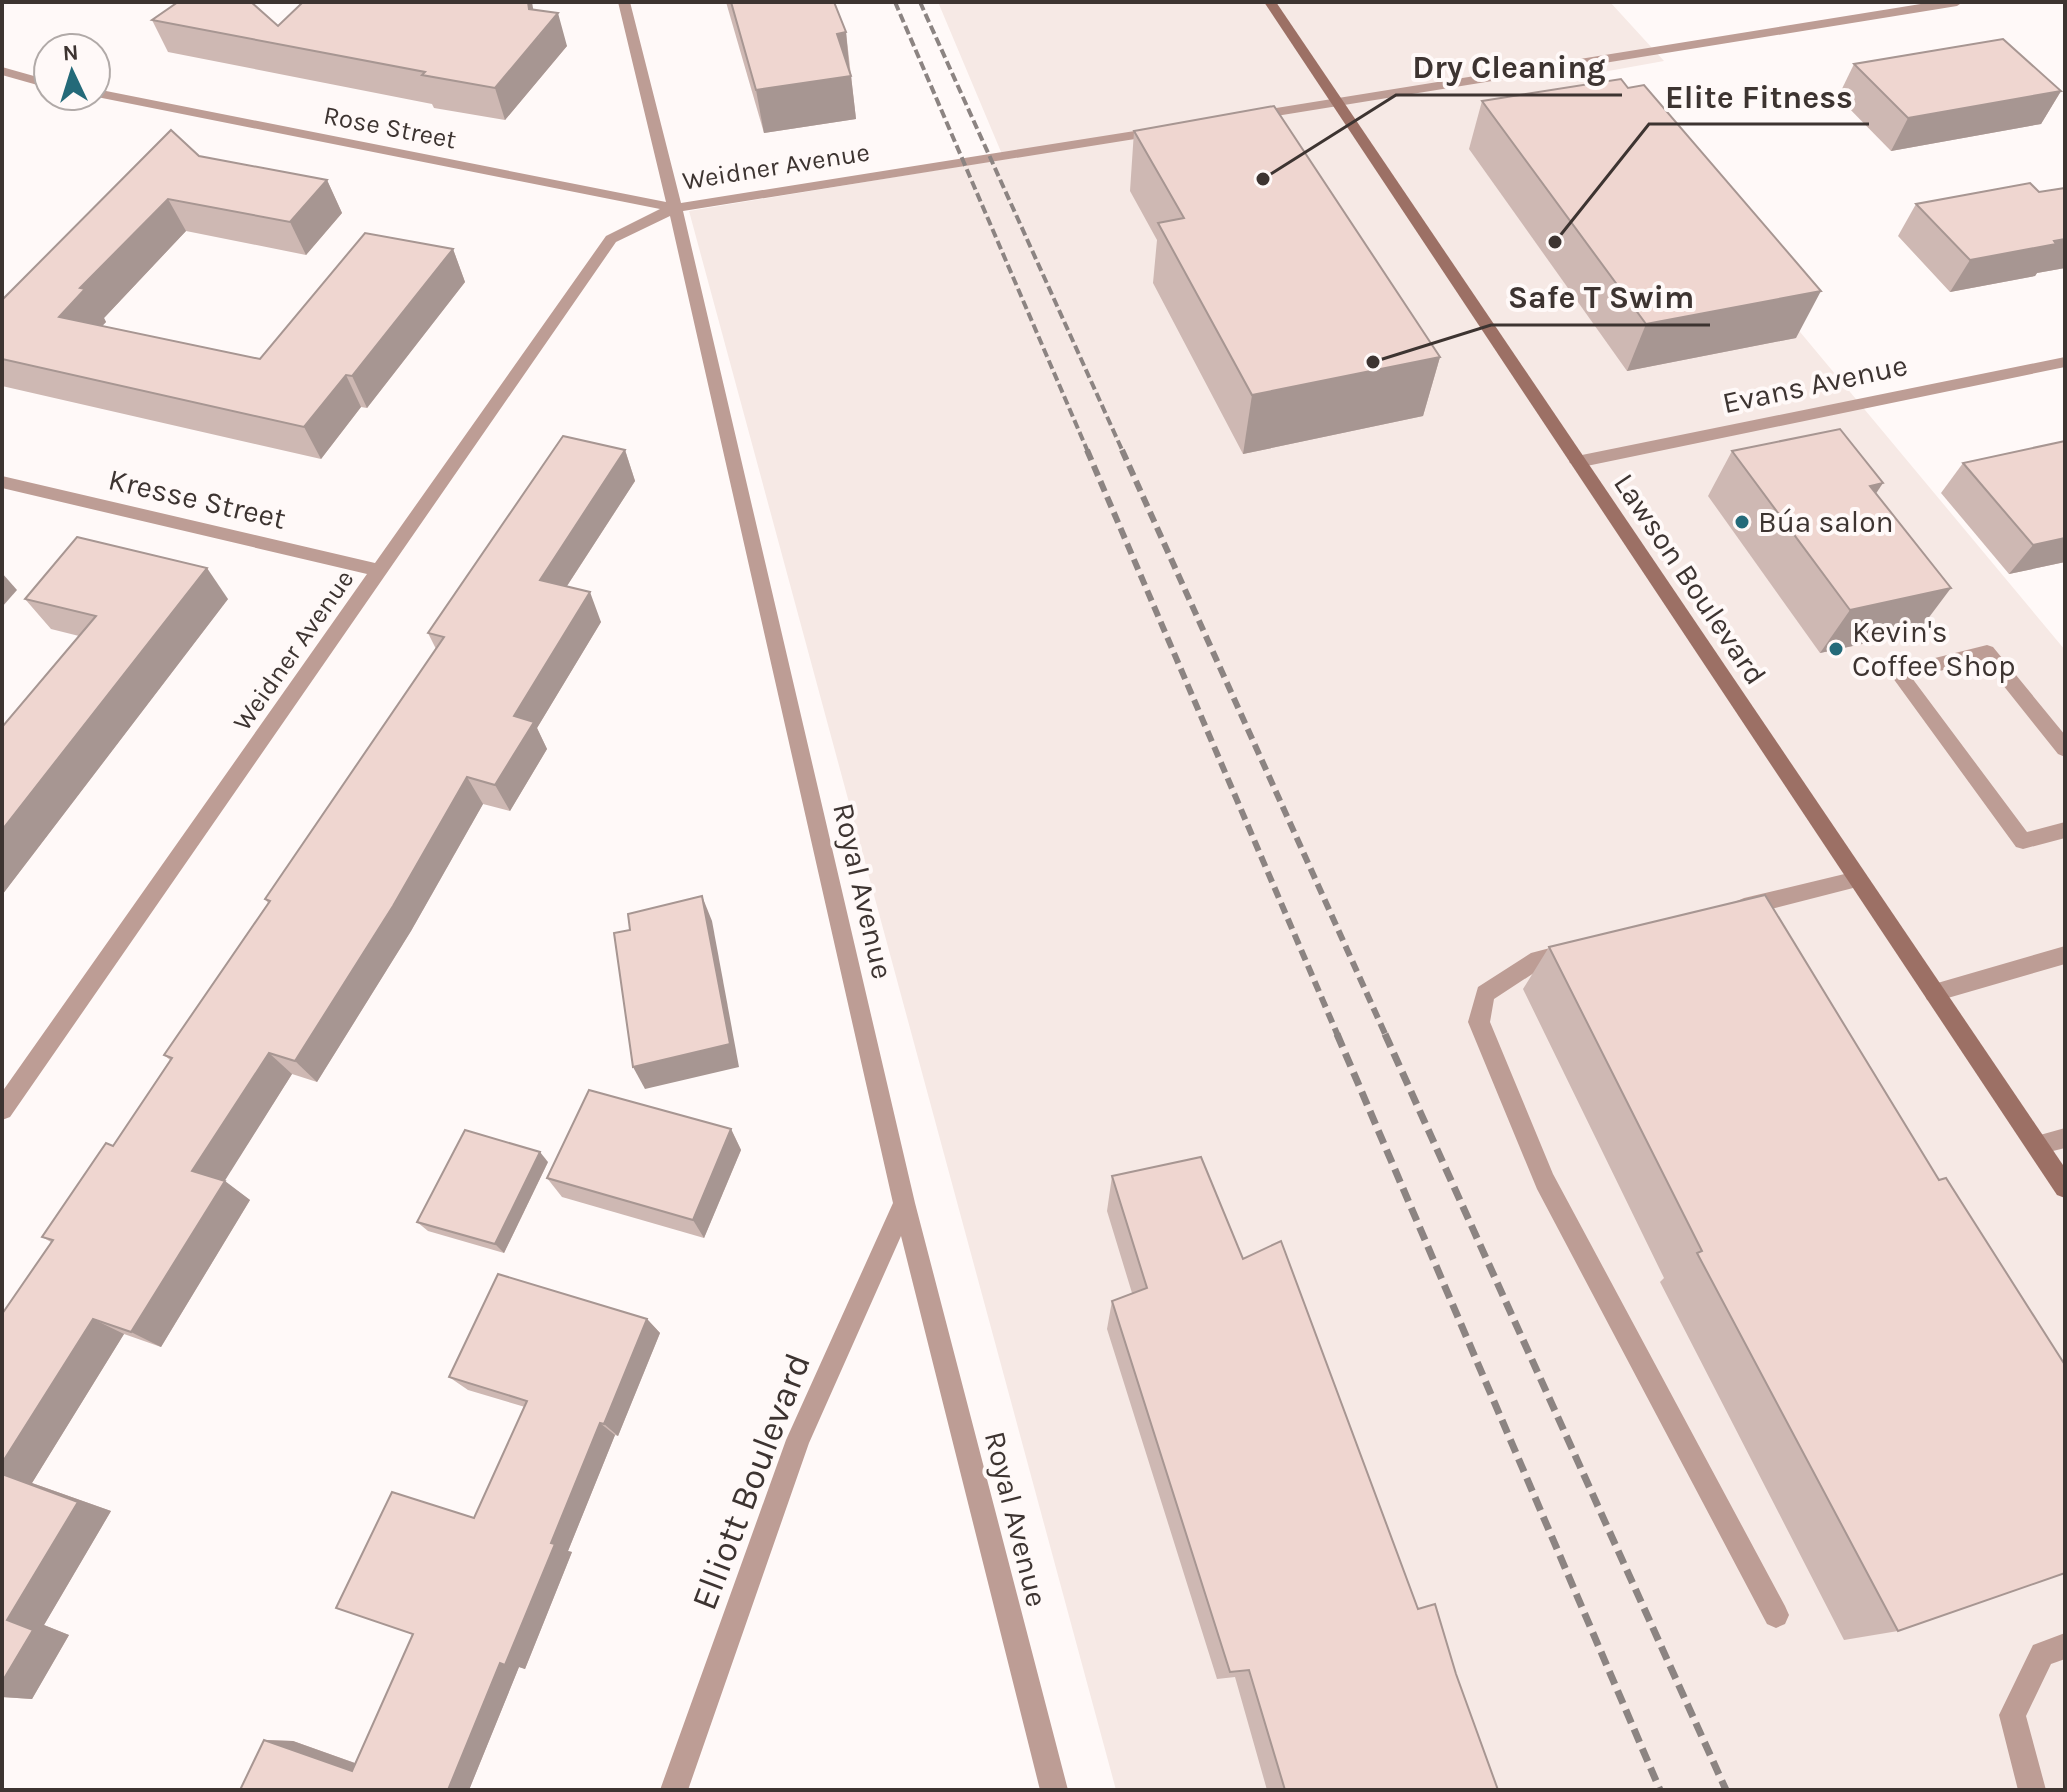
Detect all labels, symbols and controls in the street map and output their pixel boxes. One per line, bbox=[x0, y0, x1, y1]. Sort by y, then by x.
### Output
north arrow bbox=[32, 32, 112, 112]
callout: Dry Cleaning bbox=[1396, 39, 1622, 95]
text: N bbox=[62, 40, 79, 67]
text: Dry Cleaning bbox=[1412, 49, 1606, 86]
callout: Elite Fitness bbox=[1649, 68, 1869, 124]
text: Elite Fitness bbox=[1665, 79, 1853, 116]
street label: Rose Street bbox=[321, 99, 459, 156]
street label: Weidner Avenue bbox=[680, 136, 872, 197]
callout: Safe T Swim bbox=[1491, 269, 1710, 325]
text: Safe T Swim bbox=[1508, 279, 1694, 316]
street label: Evans Avenue bbox=[1719, 347, 1911, 421]
street label: Kresse Street bbox=[105, 461, 289, 537]
street label: Lawson Boulevard bbox=[1606, 467, 1774, 691]
place label: Búa salon bbox=[1758, 504, 1894, 540]
marker: Búa salon bbox=[1733, 513, 1751, 531]
street label: Weidner Avenue bbox=[226, 564, 360, 737]
place label: Kevin's Coffee Shop bbox=[1852, 614, 2015, 684]
marker: Kevin's Coffee Shop bbox=[1827, 640, 1845, 658]
street label: Royal Avenue bbox=[825, 799, 901, 983]
street label: Elliott Boulevard bbox=[683, 1347, 819, 1615]
street label: Royal Avenue bbox=[977, 1428, 1055, 1610]

